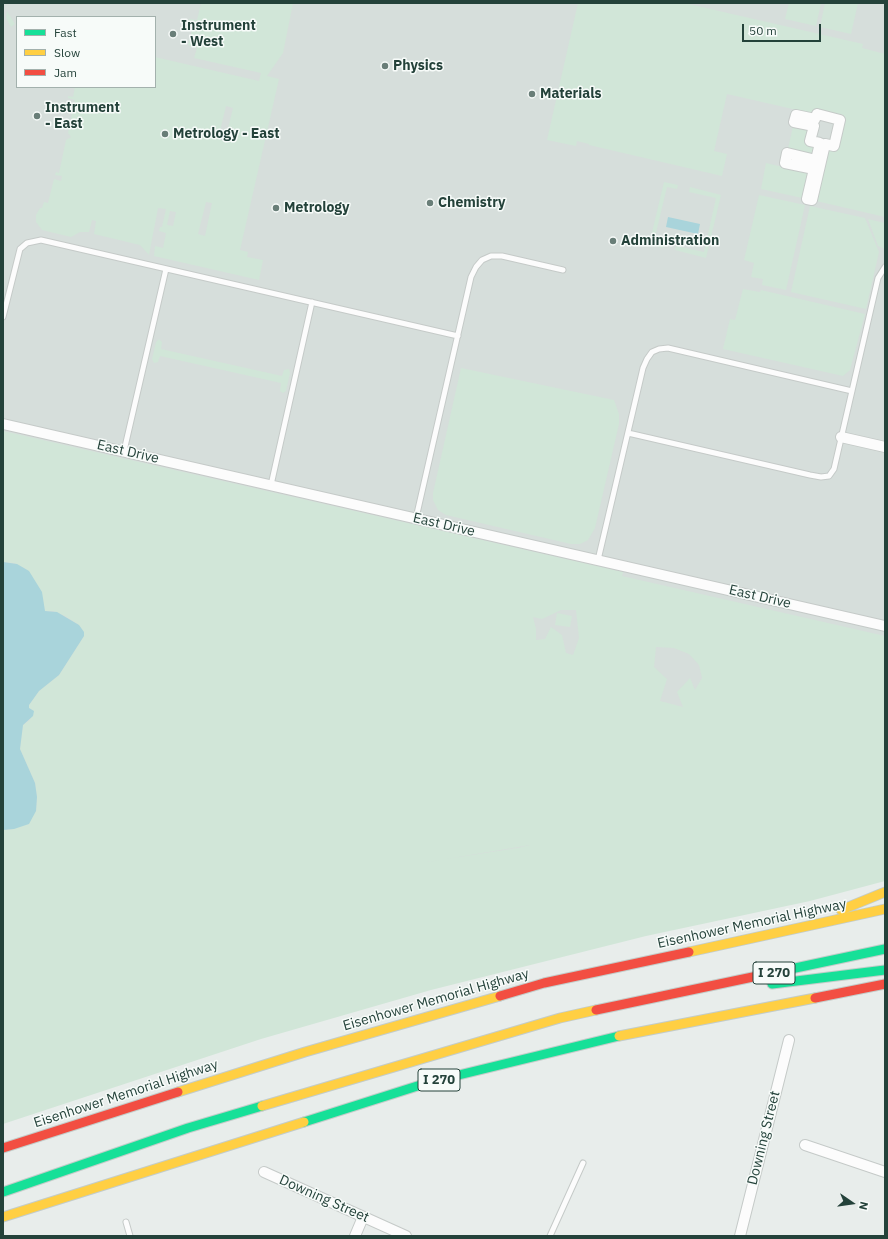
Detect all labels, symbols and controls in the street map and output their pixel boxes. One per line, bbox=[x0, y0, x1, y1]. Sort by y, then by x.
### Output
legend bbox=[16, 16, 156, 88]
scale bar bbox=[744, 16, 823, 42]
place label: Instrument - West bbox=[181, 18, 256, 50]
text: 50 m bbox=[749, 23, 777, 38]
text: Fast bbox=[54, 25, 77, 40]
marker: Instrument - West bbox=[168, 29, 178, 39]
text: Slow bbox=[54, 45, 80, 60]
place label: Physics bbox=[393, 58, 443, 74]
marker: Physics bbox=[380, 61, 390, 71]
text: Jam bbox=[54, 65, 77, 80]
place label: Materials bbox=[540, 86, 601, 102]
marker: Materials bbox=[527, 89, 537, 99]
place label: Instrument - East bbox=[45, 100, 120, 132]
marker: Instrument - East bbox=[32, 111, 42, 121]
place label: Metrology - East bbox=[173, 126, 280, 142]
marker: Metrology - East bbox=[160, 129, 170, 139]
place label: Chemistry bbox=[438, 195, 505, 211]
marker: Chemistry bbox=[425, 198, 435, 208]
place label: Metrology bbox=[284, 200, 350, 216]
marker: Metrology bbox=[271, 203, 281, 213]
place label: Administration bbox=[621, 233, 719, 249]
marker: Administration bbox=[608, 236, 618, 246]
street label: East Drive bbox=[95, 437, 161, 467]
street label: East Drive bbox=[411, 510, 477, 540]
street label: East Drive bbox=[727, 582, 793, 612]
street label: Eisenhower Memorial Highway bbox=[656, 896, 848, 952]
road number: I 270 bbox=[753, 962, 795, 984]
street label: Eisenhower Memorial Highway bbox=[341, 965, 531, 1035]
street label: Eisenhower Memorial Highway bbox=[32, 1056, 220, 1132]
road number: I 270 bbox=[418, 1069, 460, 1091]
street label: Downing Street bbox=[744, 1089, 784, 1187]
street label: Downing Street bbox=[277, 1172, 371, 1226]
north arrow bbox=[832, 1183, 872, 1223]
text: N bbox=[856, 1200, 871, 1211]

